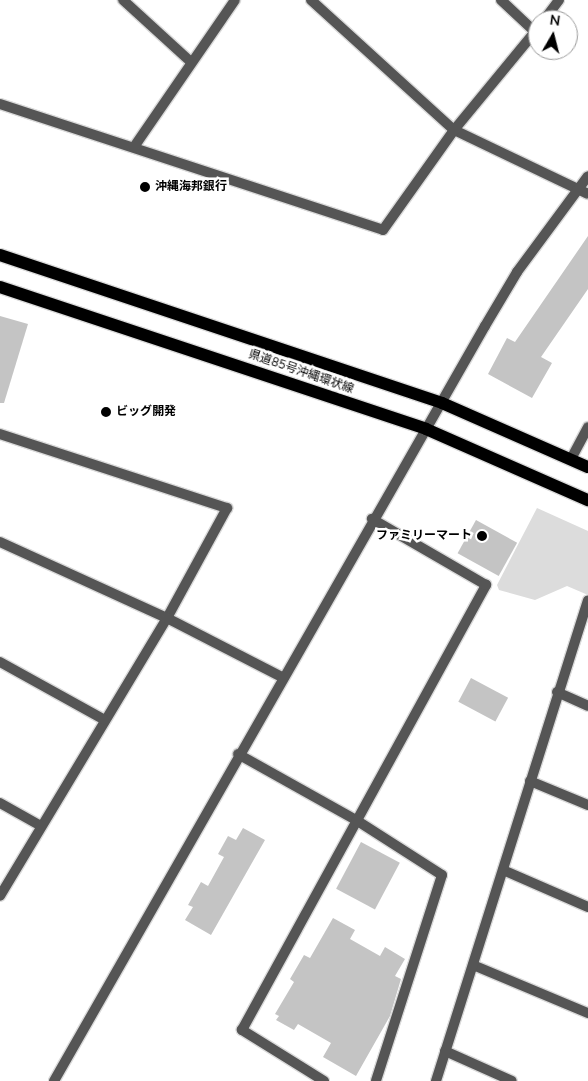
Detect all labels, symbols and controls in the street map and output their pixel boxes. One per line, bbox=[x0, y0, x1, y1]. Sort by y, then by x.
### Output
north arrow bbox=[528, 10, 578, 60]
text: N bbox=[548, 11, 562, 31]
place label: 沖縄海邦銀行 bbox=[155, 180, 227, 194]
marker: 沖縄海邦銀行 bbox=[139, 181, 151, 193]
street label: 県道85号沖縄環状線 bbox=[246, 347, 356, 397]
place label: ビッグ開発 bbox=[116, 405, 176, 419]
marker: ビッグ開発 bbox=[100, 406, 112, 418]
place label: ファミリーマート bbox=[376, 529, 472, 543]
marker: ファミリーマート bbox=[476, 530, 488, 542]

